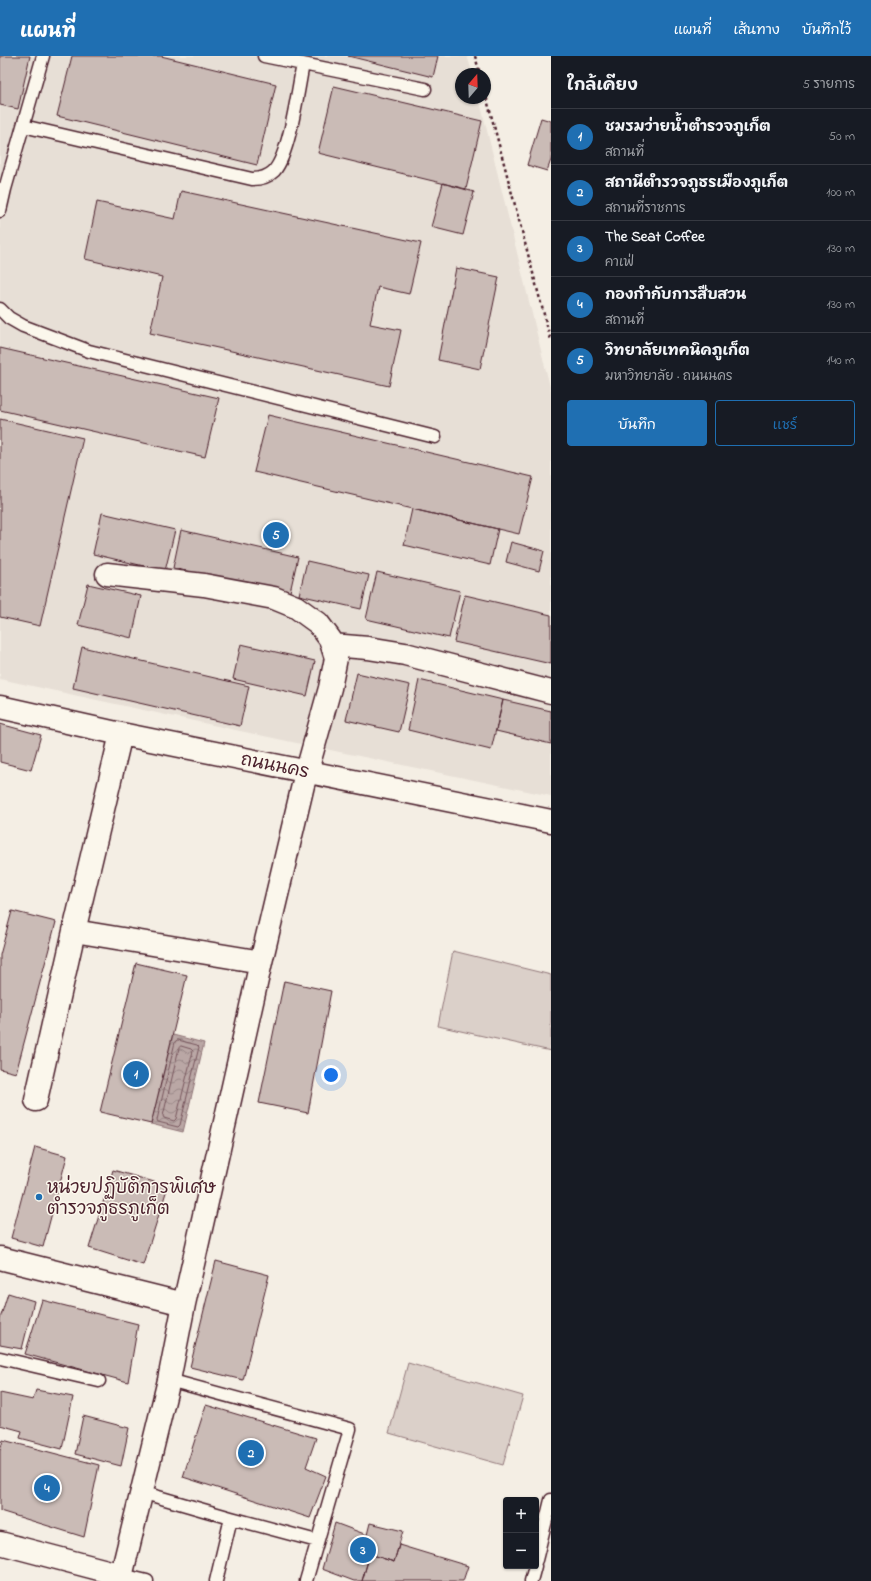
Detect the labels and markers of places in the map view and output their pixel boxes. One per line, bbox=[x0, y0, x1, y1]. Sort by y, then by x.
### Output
pin: 5 bbox=[263, 520, 289, 550]
pin: 1 bbox=[123, 1059, 149, 1089]
place label: หน่วยปฏิบัติการพิเศษ ตำรวจภูธรภูเก็ต bbox=[47, 1175, 216, 1223]
marker: หน่วยปฏิบัติการพิเศษ ตำรวจภูธรภูเก็ต bbox=[34, 1192, 44, 1202]
pin: 2 bbox=[238, 1438, 264, 1468]
pin: 4 bbox=[34, 1473, 60, 1503]
pin: 3 bbox=[350, 1535, 376, 1565]

